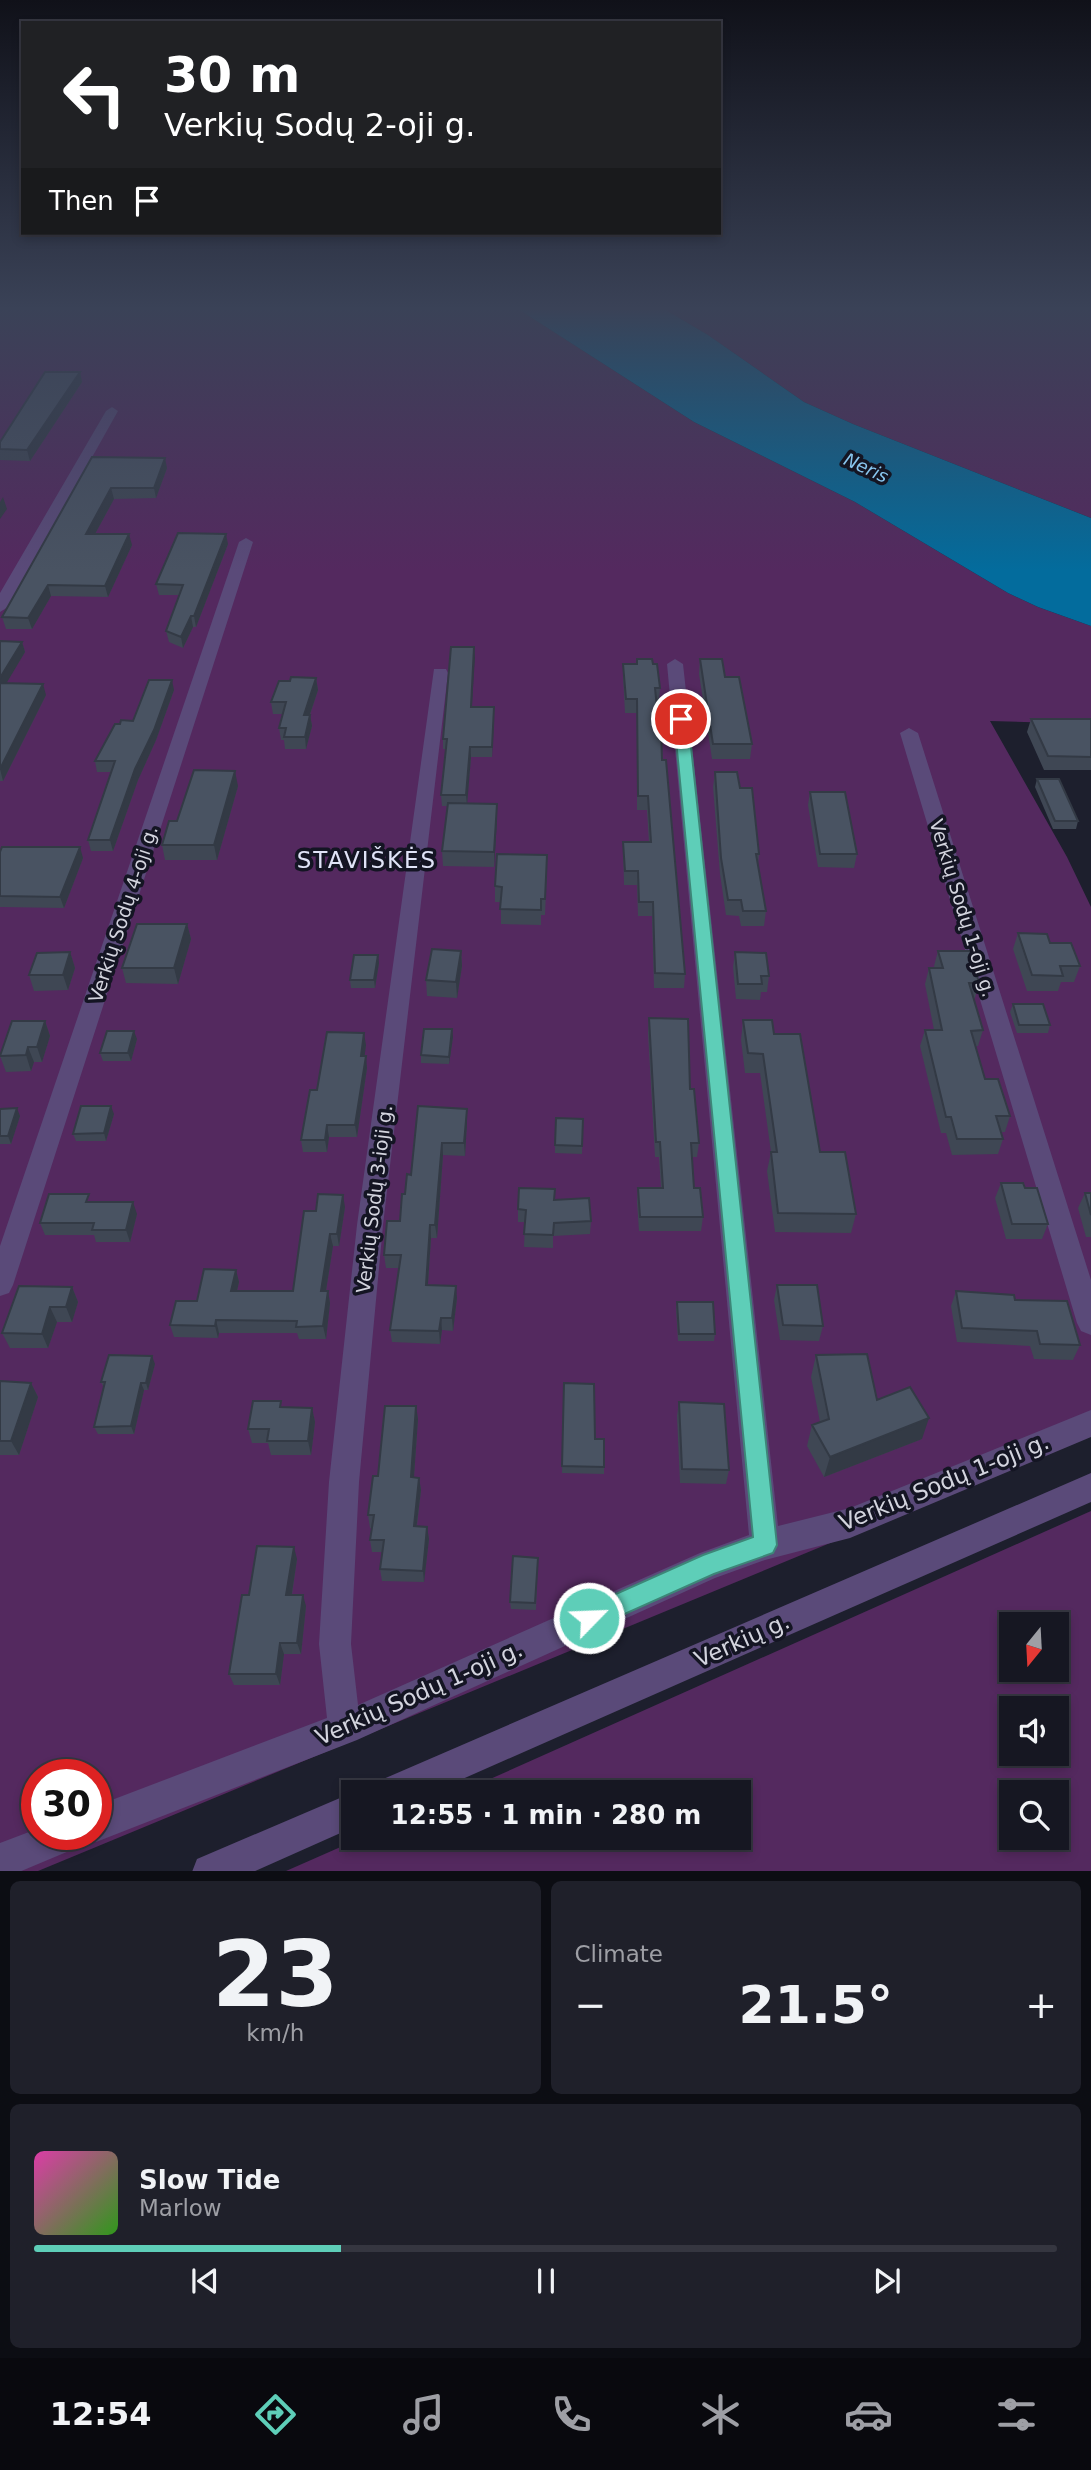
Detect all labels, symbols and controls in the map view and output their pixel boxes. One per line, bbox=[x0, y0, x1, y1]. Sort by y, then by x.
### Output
text: 30 m bbox=[164, 47, 300, 104]
icon: left bbox=[49, 49, 140, 140]
text: Verkių Sodų 2-oji g. bbox=[164, 106, 475, 144]
icon: arrive bbox=[128, 182, 166, 220]
text: Then bbox=[49, 186, 114, 216]
water label: Neris bbox=[841, 448, 892, 487]
pin bbox=[651, 689, 711, 749]
icon: arrive bbox=[662, 700, 700, 738]
street label: Verkių Sodų 1-oji g. bbox=[925, 816, 1001, 1000]
street label: Verkių Sodų 4-oji g. bbox=[84, 823, 162, 1005]
district label: STAVIŠKĖS bbox=[297, 846, 437, 873]
street label: Verkių Sodų 3-ioji g. bbox=[352, 1103, 396, 1295]
street label: Verkių Sodų 1-oji g. bbox=[835, 1428, 1053, 1536]
position arrow bbox=[552, 1581, 626, 1655]
street label: Verkių g. bbox=[691, 1608, 793, 1672]
north arrow bbox=[999, 1612, 1069, 1682]
map controls bbox=[999, 1612, 1069, 1850]
street label: Verkių Sodų 1-oji g. bbox=[312, 1636, 526, 1750]
button: sound bbox=[999, 1696, 1069, 1766]
speed limit sign: 30 bbox=[21, 1759, 112, 1850]
button: search bbox=[999, 1780, 1069, 1850]
text: 12:55 · 1 min · 280 m bbox=[391, 1800, 701, 1830]
text: 23 bbox=[212, 1922, 339, 2027]
text: Climate bbox=[575, 1941, 663, 1967]
text: 21.5° bbox=[739, 1975, 893, 2035]
text: − bbox=[575, 1983, 606, 2027]
text: + bbox=[1025, 1983, 1057, 2027]
text: km/h bbox=[246, 2020, 304, 2046]
text: Slow Tide bbox=[139, 2165, 280, 2195]
text: Marlow bbox=[139, 2195, 222, 2221]
icon: previous bbox=[186, 2262, 224, 2300]
icon: pause bbox=[527, 2262, 565, 2300]
icon: next bbox=[868, 2262, 906, 2300]
icon: directions bbox=[251, 2390, 300, 2439]
icon: music bbox=[399, 2390, 448, 2439]
icon: phone bbox=[547, 2390, 596, 2439]
icon: climate bbox=[696, 2390, 745, 2439]
icon: car bbox=[844, 2390, 893, 2439]
icon: filters bbox=[992, 2390, 1041, 2439]
text: 12:54 bbox=[50, 2395, 152, 2433]

